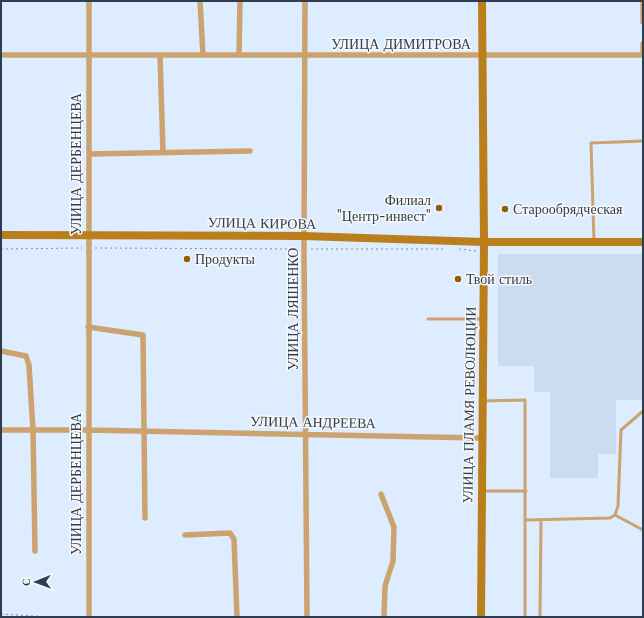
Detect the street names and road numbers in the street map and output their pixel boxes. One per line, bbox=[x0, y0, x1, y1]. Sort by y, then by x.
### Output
street label: УЛИЦА ДИМИТРОВА bbox=[331, 35, 472, 53]
street label: УЛИЦА ДЕРБЕНЦЕВА bbox=[67, 92, 85, 235]
street label: УЛИЦА КИРОВА bbox=[208, 213, 317, 233]
street label: УЛИЦА ЛЯШЕНКО bbox=[284, 248, 302, 370]
street label: УЛИЦА ПЛАМЯ РЕВОЛЮЦИИ bbox=[458, 306, 480, 504]
street label: УЛИЦА ДЕРБЕНЦЕВА bbox=[67, 412, 85, 555]
street label: УЛИЦА АНДРЕЕВА bbox=[250, 412, 377, 432]

